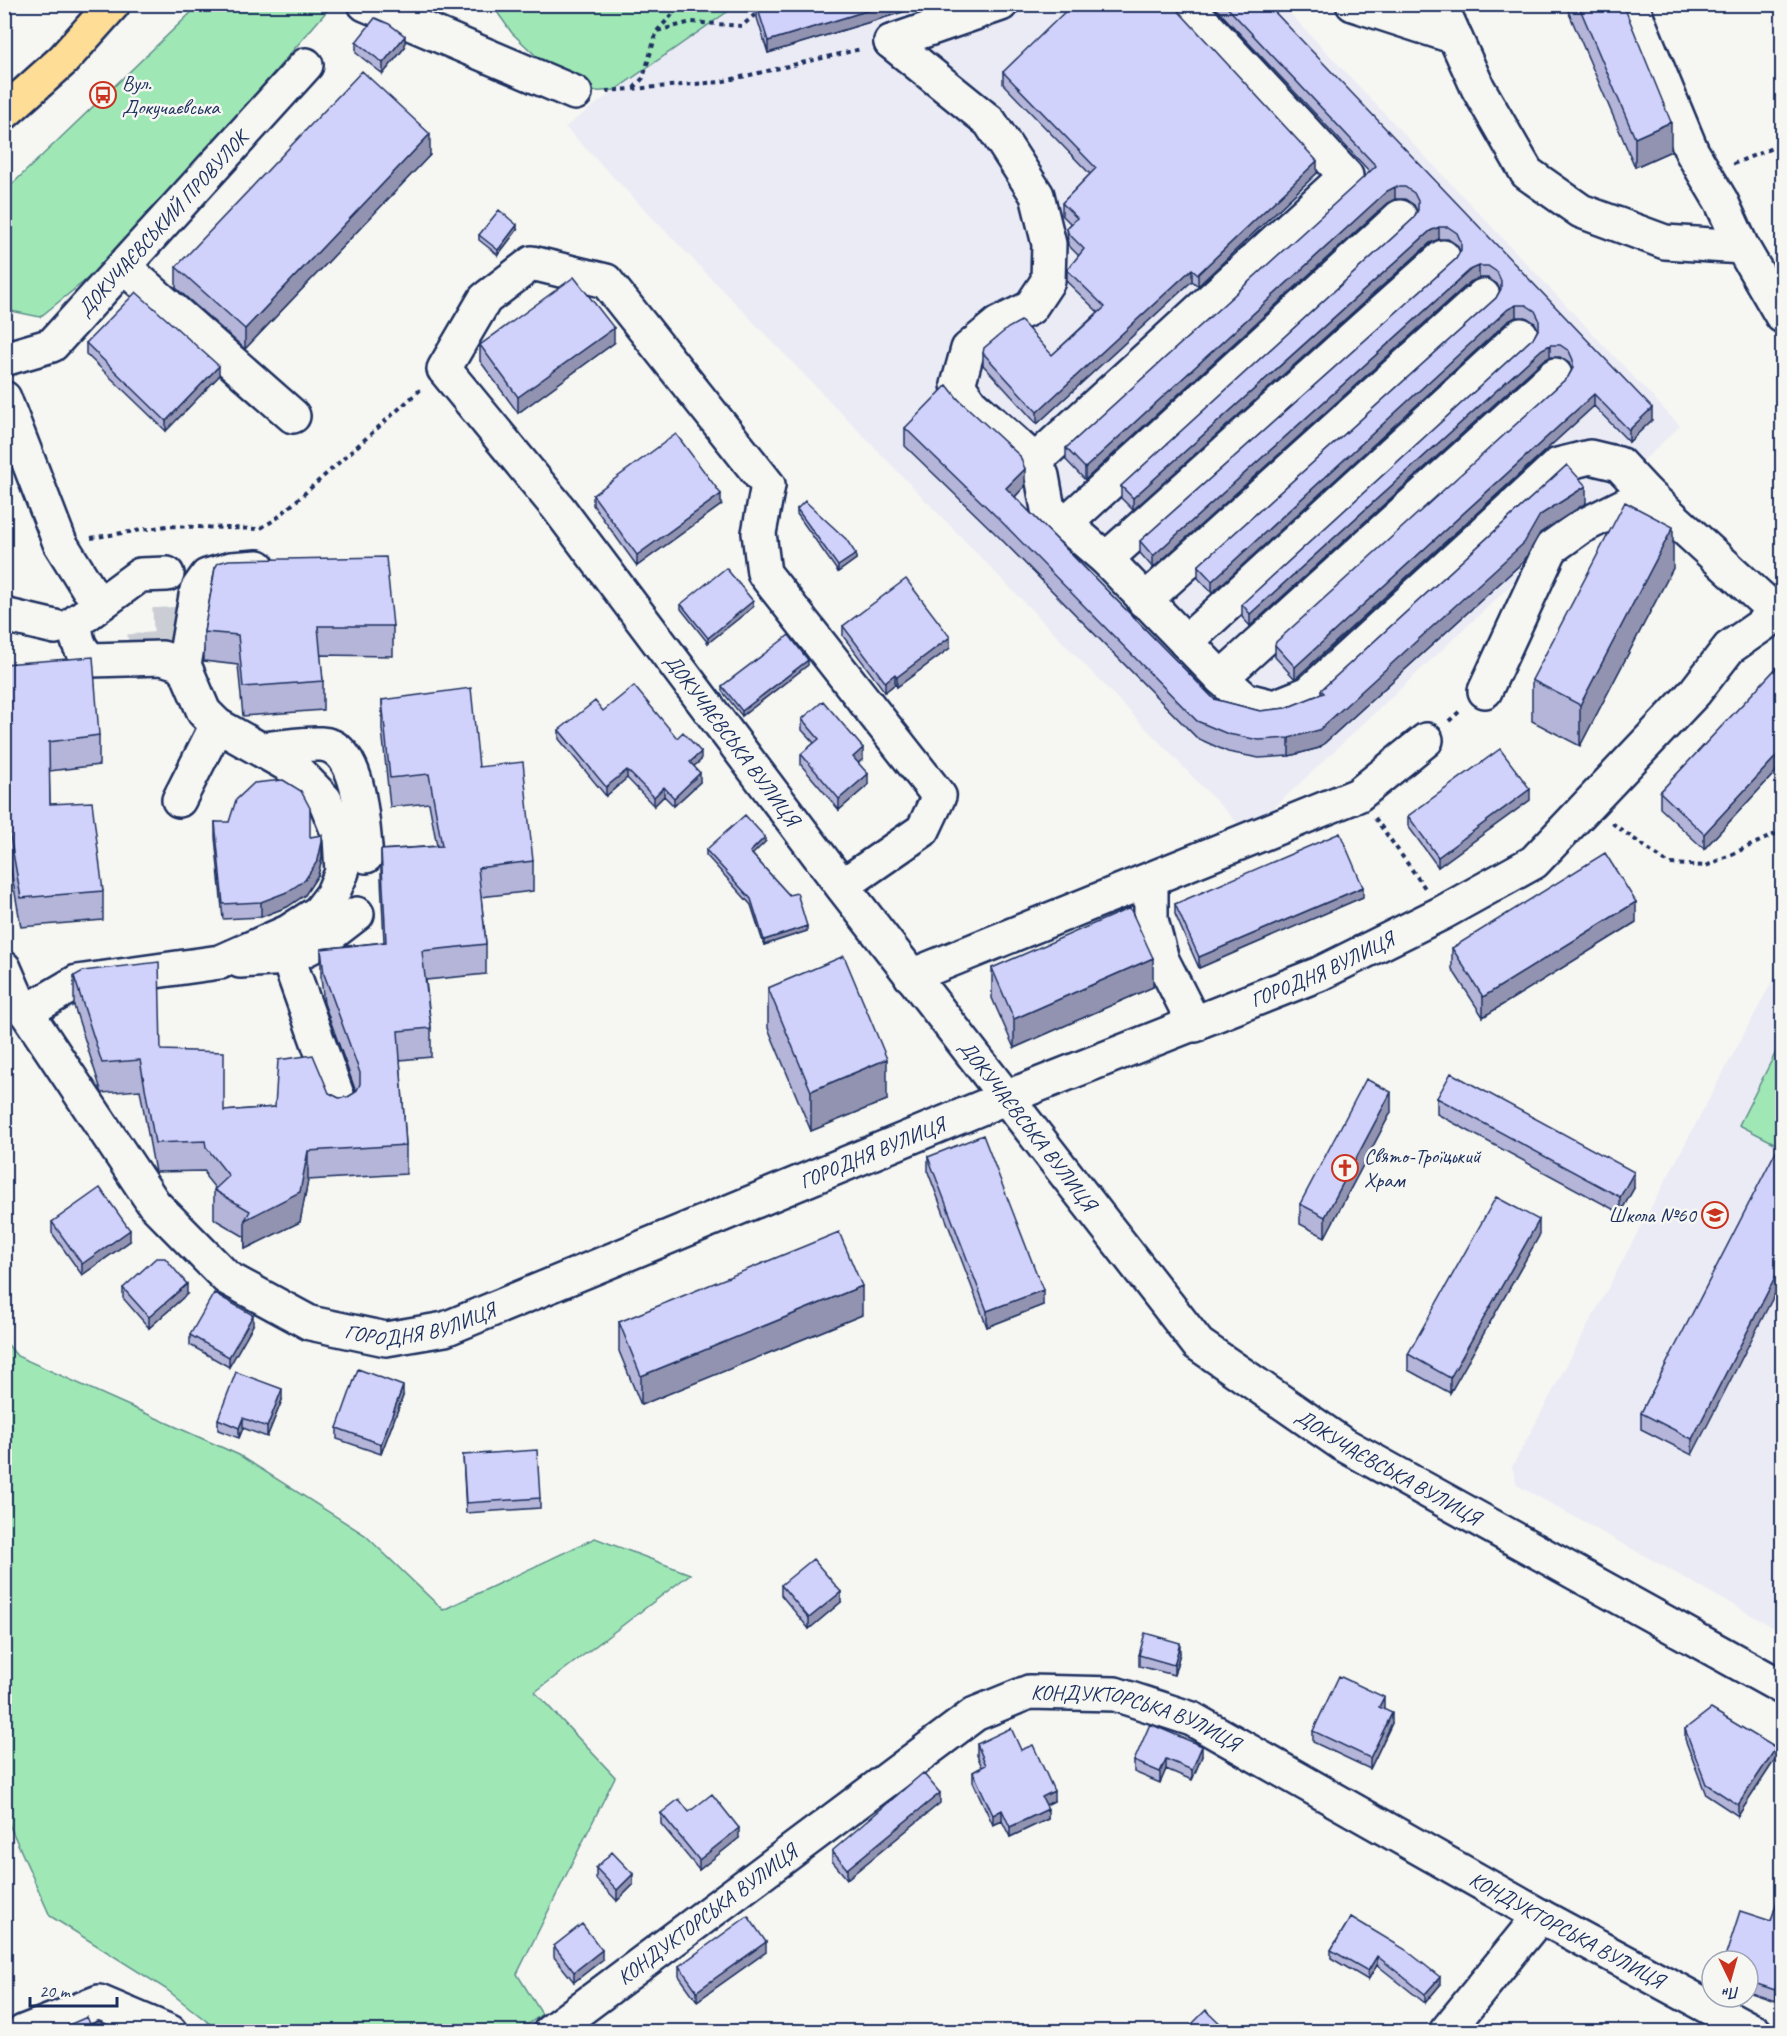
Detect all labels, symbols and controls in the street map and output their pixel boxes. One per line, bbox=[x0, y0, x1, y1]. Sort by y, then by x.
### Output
place label: Вул. Докучаєвська bbox=[122, 70, 221, 120]
bus stop icon: Вул. Докучаєвська bbox=[88, 80, 118, 110]
street label: ДОКУЧАЄВСЬКИЙ ПРОВУЛОК bbox=[71, 123, 255, 322]
street label: ДОКУЧАЄВСЬКА ВУЛИЦЯ bbox=[659, 648, 807, 834]
street label: ГОРОДНЯ ВУЛИЦЯ bbox=[1247, 925, 1401, 1013]
street label: ДОКУЧАЄВСЬКА ВУЛИЦЯ bbox=[953, 1035, 1104, 1218]
street label: ГОРОДНЯ ВУЛИЦЯ bbox=[796, 1110, 951, 1194]
place label: Свято-Троїцький Храм bbox=[1364, 1143, 1482, 1193]
church icon: Свято-Троїцький Храм bbox=[1330, 1153, 1360, 1183]
school or university icon: Школа №60 bbox=[1700, 1200, 1730, 1230]
place label: Школа №60 bbox=[1608, 1202, 1698, 1228]
street label: ГОРОДНЯ ВУЛИЦЯ bbox=[343, 1296, 502, 1352]
street label: ДОКУЧАЄВСЬКА ВУЛИЦЯ bbox=[1291, 1403, 1488, 1532]
street label: КОНДУКТОРСЬКА ВУЛИЦЯ bbox=[1031, 1679, 1247, 1758]
street label: КОНДУКТОРСЬКА ВУЛИЦЯ bbox=[612, 1837, 805, 1990]
street label: КОНДУКТОРСЬКА ВУЛИЦЯ bbox=[1465, 1866, 1671, 1995]
north arrow bbox=[1700, 1949, 1760, 2009]
scale bar bbox=[30, 1970, 117, 2008]
text: 20 m bbox=[39, 1980, 72, 2002]
text: Пн bbox=[1721, 1982, 1740, 2004]

